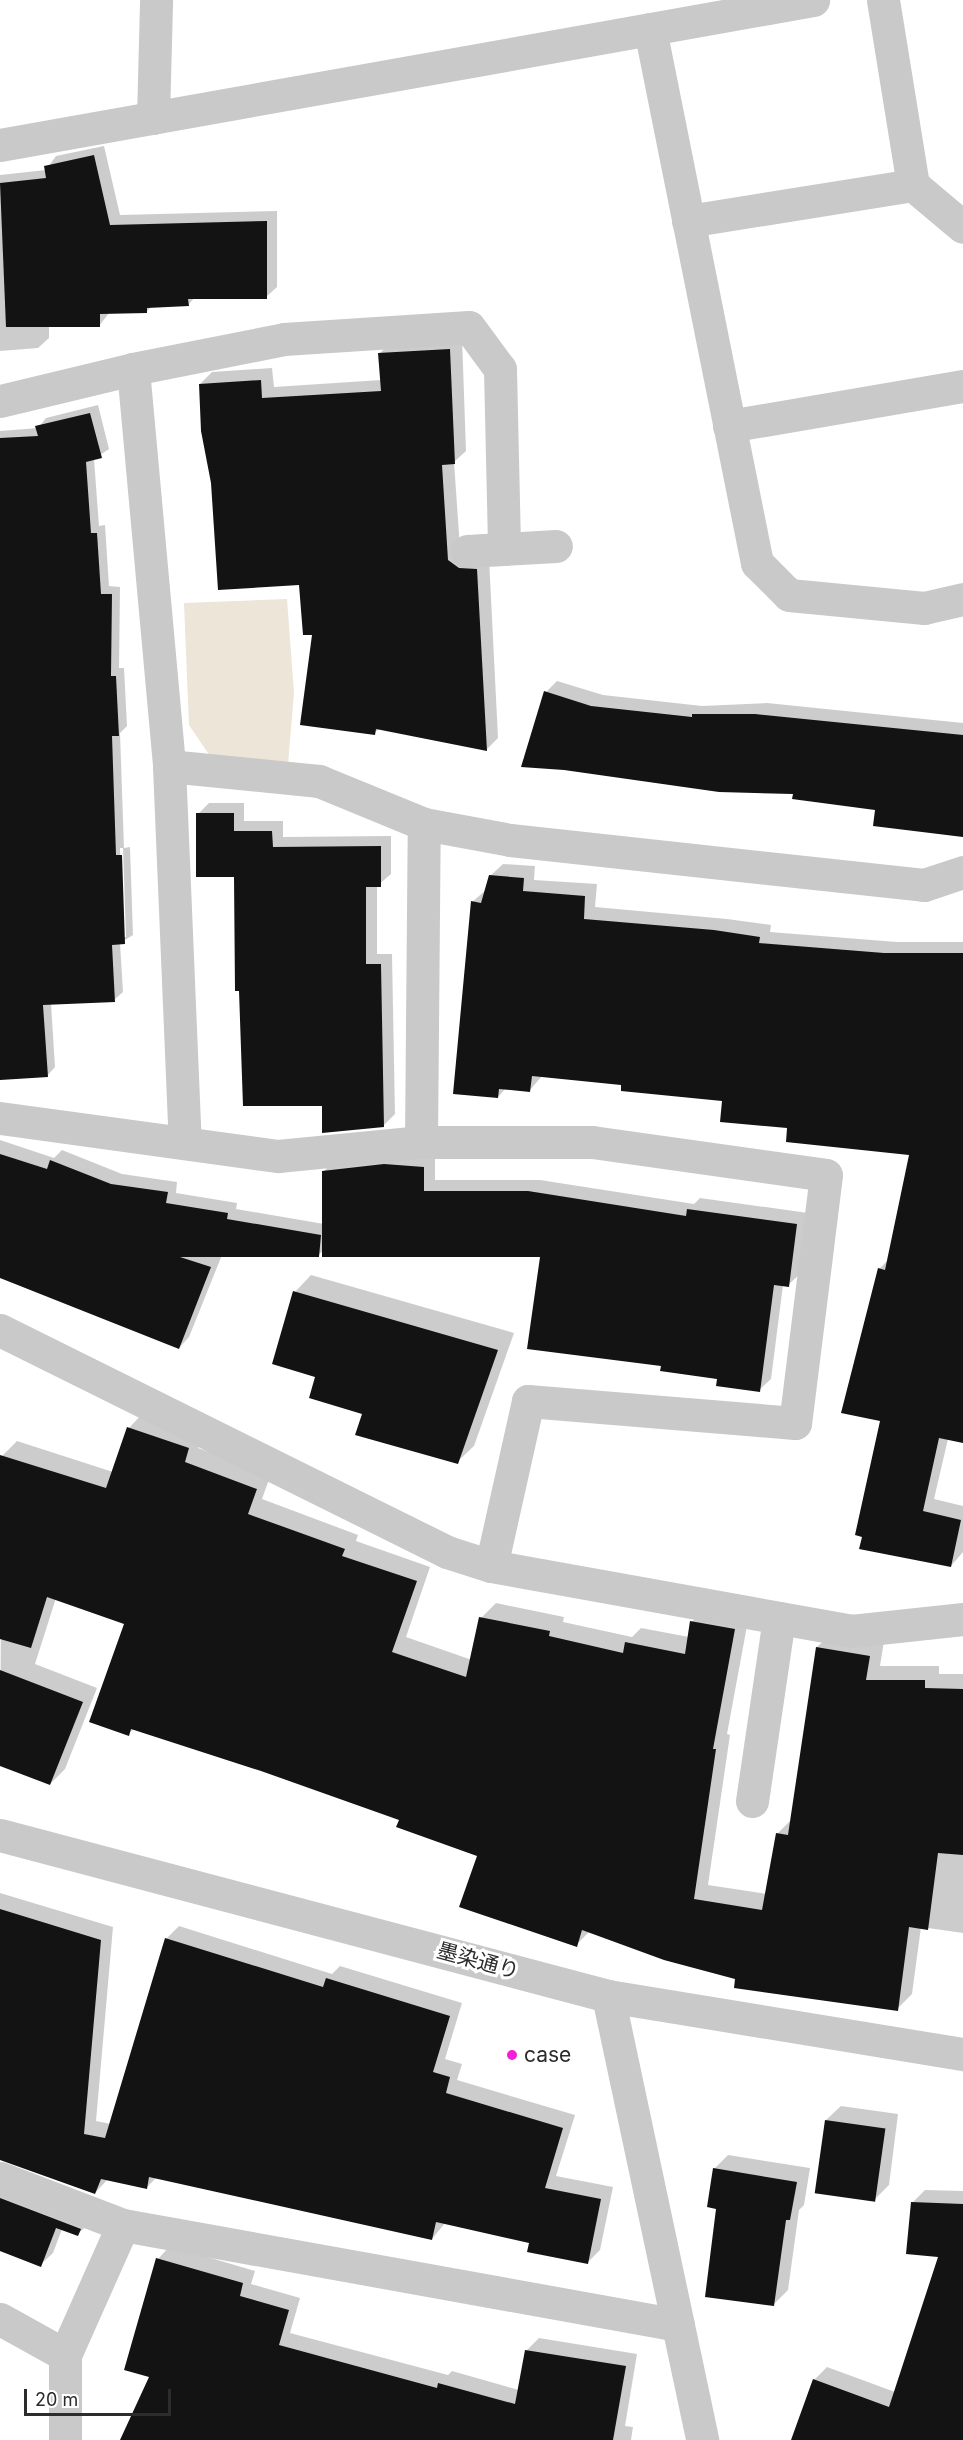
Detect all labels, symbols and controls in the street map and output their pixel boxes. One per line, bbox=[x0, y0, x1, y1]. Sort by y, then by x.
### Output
street label: 墨染通り bbox=[434, 1938, 522, 1984]
place label: case bbox=[524, 2042, 571, 2068]
marker: case bbox=[505, 2048, 519, 2062]
scale bar bbox=[27, 2377, 174, 2415]
text: 20 m bbox=[35, 2389, 78, 2410]

